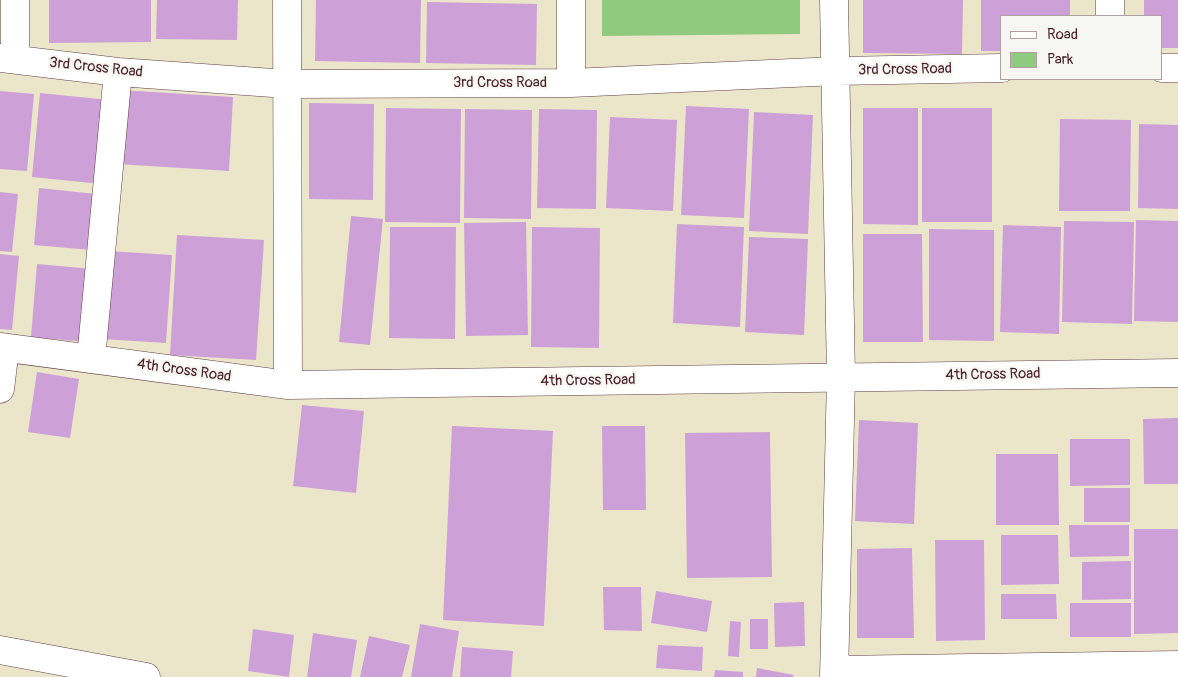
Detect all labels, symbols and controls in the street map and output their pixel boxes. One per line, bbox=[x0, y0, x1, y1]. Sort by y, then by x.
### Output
legend bbox=[1000, 15, 1163, 80]
text: Road bbox=[1047, 25, 1078, 44]
text: Park bbox=[1047, 50, 1073, 69]
street label: 3rd Cross Road bbox=[48, 54, 144, 82]
street label: 3rd Cross Road bbox=[858, 60, 952, 80]
street label: 3rd Cross Road bbox=[453, 74, 547, 92]
street label: 4th Cross Road bbox=[136, 355, 232, 387]
street label: 4th Cross Road bbox=[945, 365, 1041, 385]
street label: 4th Cross Road bbox=[540, 371, 636, 391]

